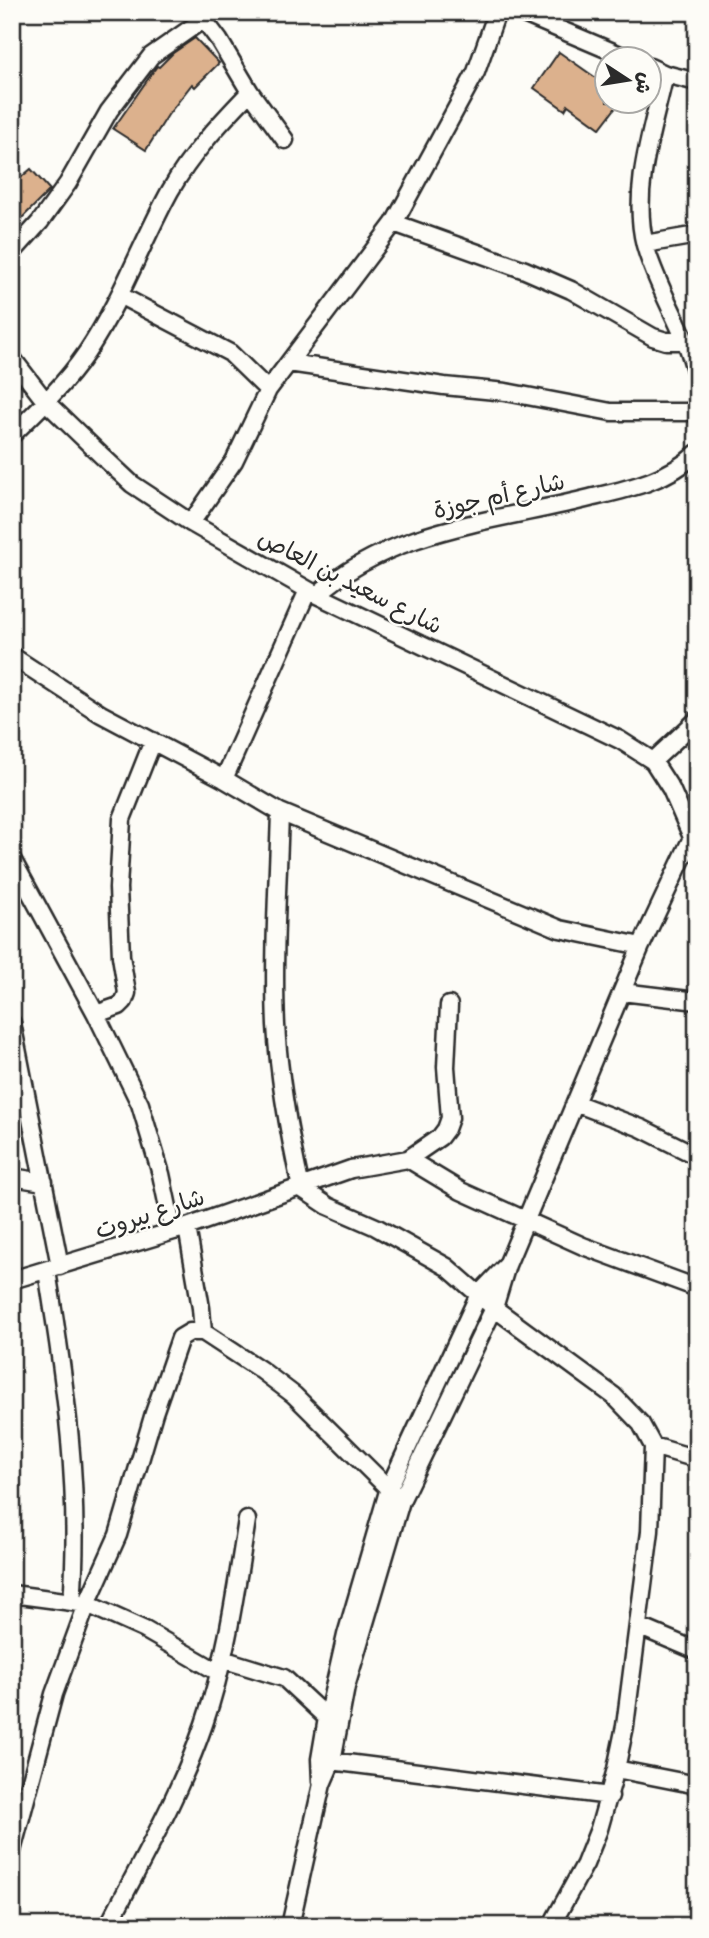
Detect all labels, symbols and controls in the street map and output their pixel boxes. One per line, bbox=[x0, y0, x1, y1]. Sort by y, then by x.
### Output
north arrow bbox=[594, 46, 664, 116]
text: ش bbox=[630, 71, 658, 96]
street label: شارع أم جوزة bbox=[430, 466, 568, 528]
street label: شارع سعيد بن العاص bbox=[252, 523, 447, 643]
street label: شارع بيروت bbox=[92, 1183, 209, 1247]

